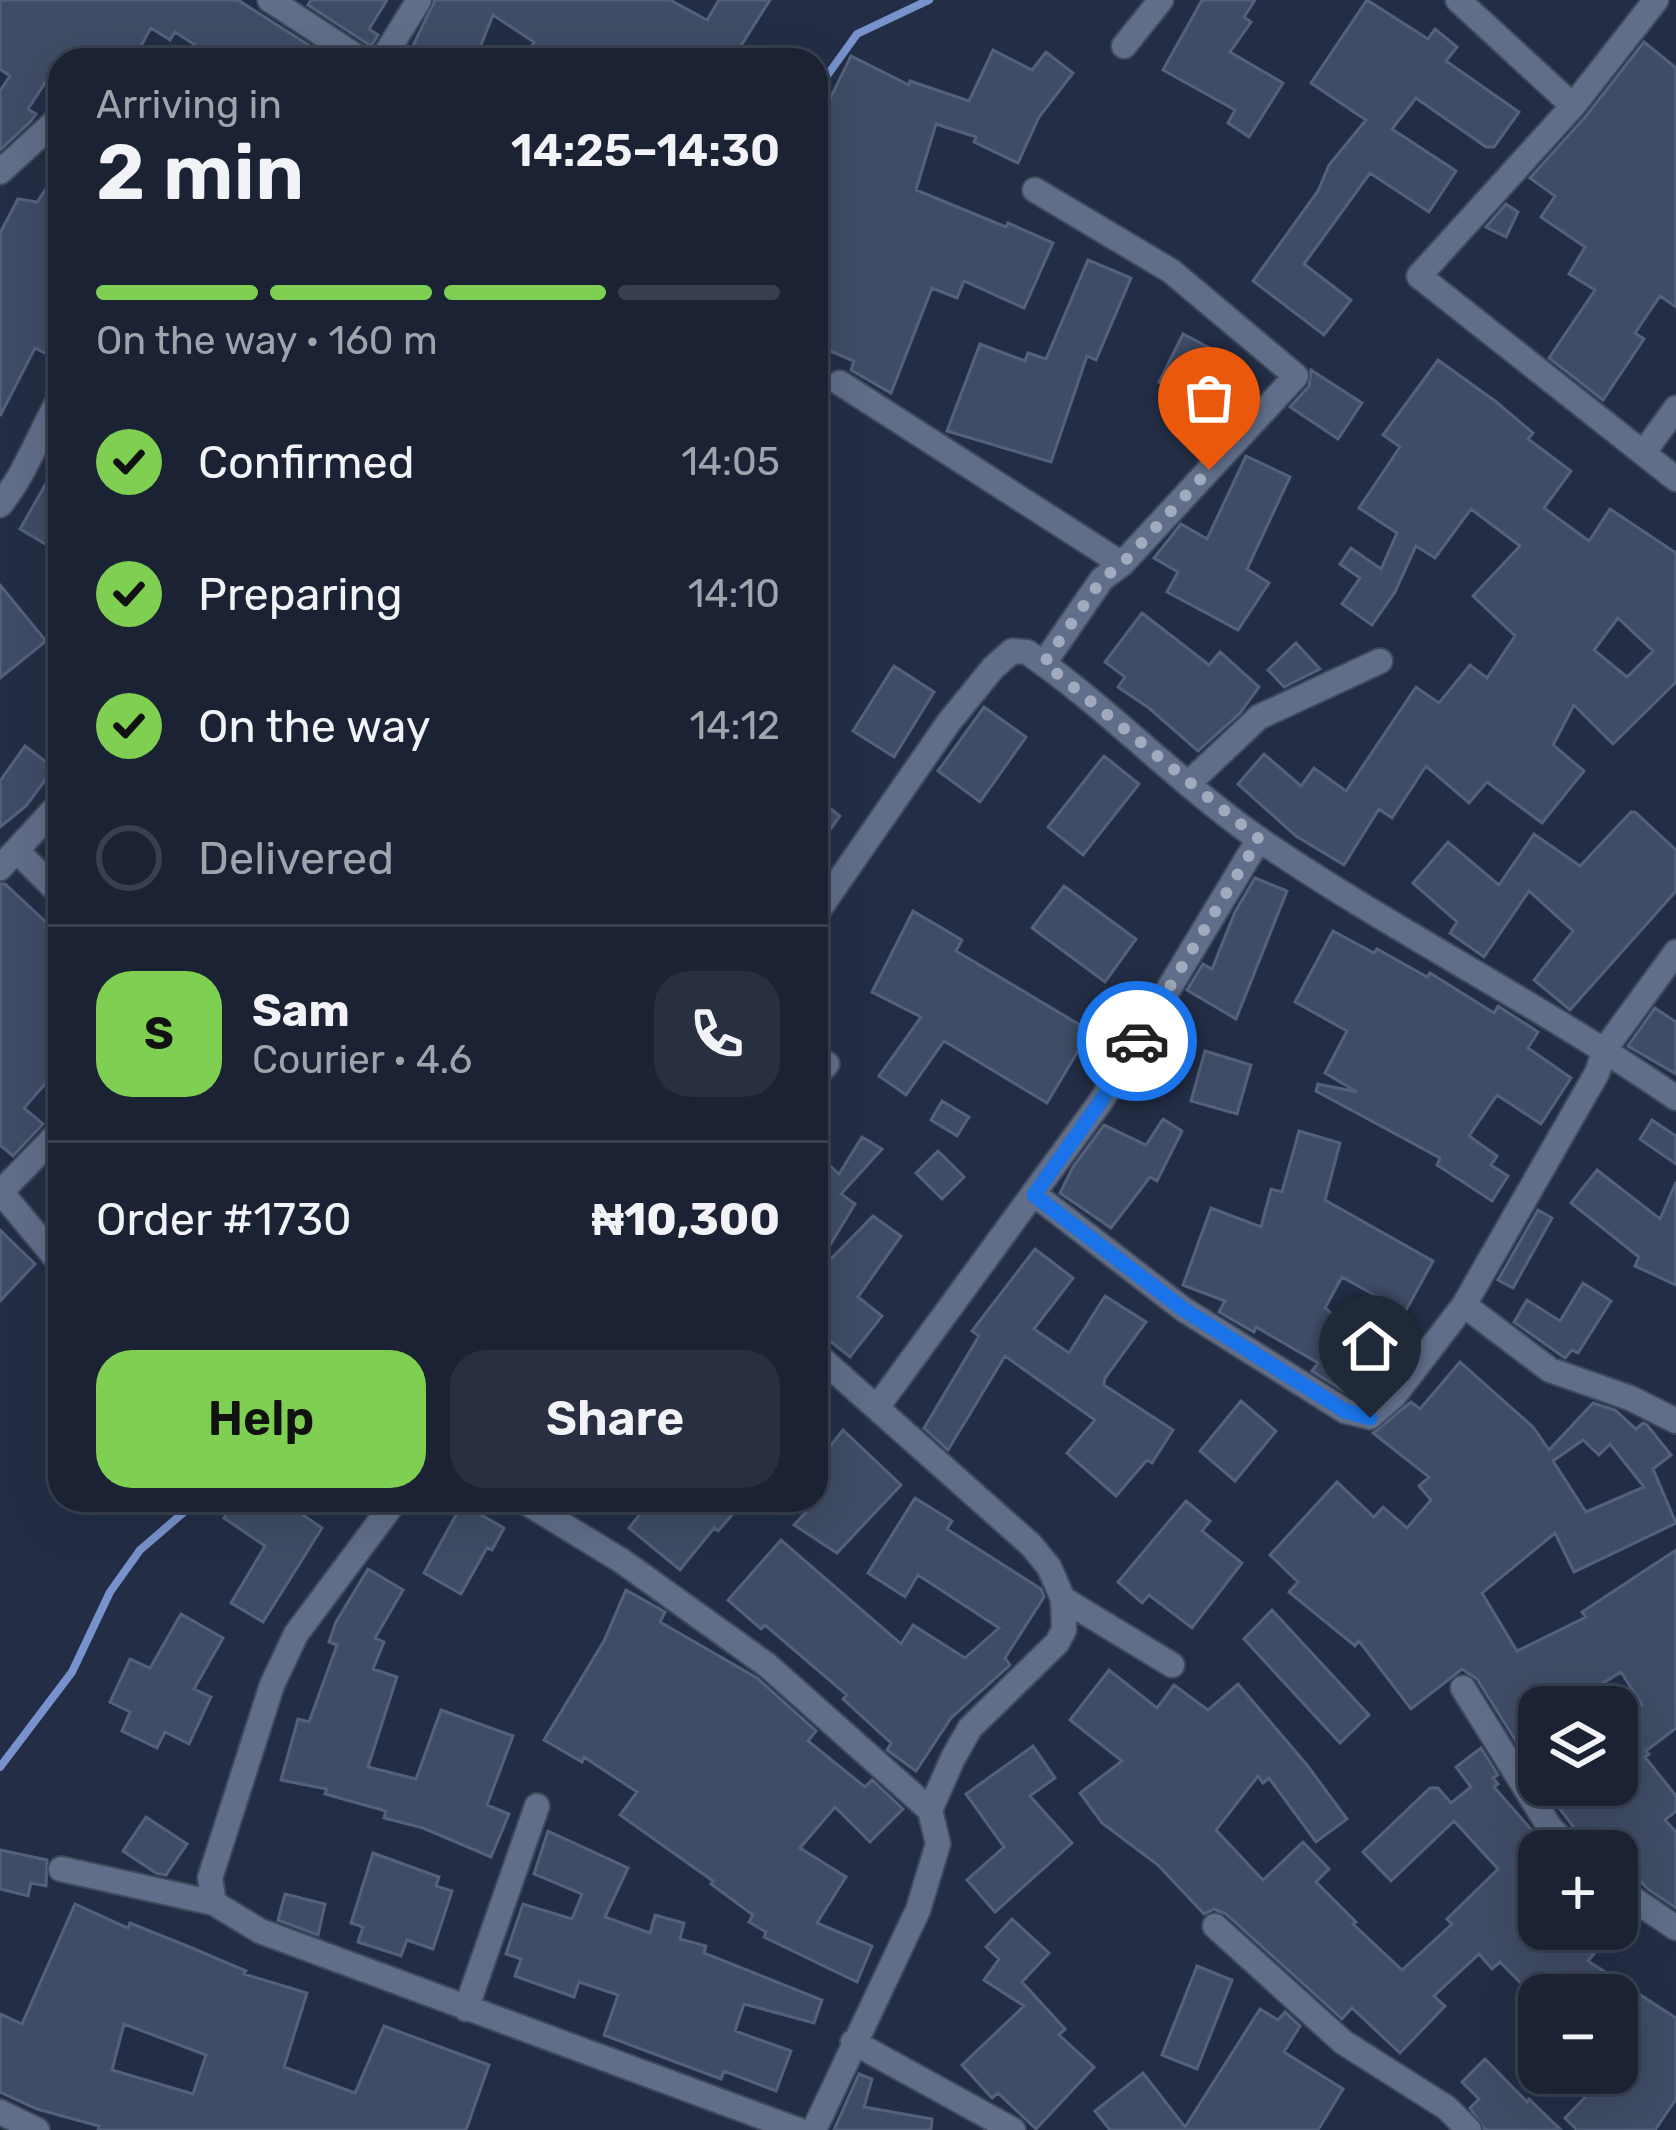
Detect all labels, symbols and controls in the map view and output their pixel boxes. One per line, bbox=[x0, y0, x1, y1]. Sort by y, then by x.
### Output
text: Arriving in bbox=[96, 82, 282, 128]
text: 14:25–14:30 bbox=[511, 124, 780, 177]
text: 2 min bbox=[96, 126, 304, 219]
text: On the way · 160 m bbox=[96, 318, 438, 364]
pin bbox=[1158, 347, 1260, 470]
icon: bag bbox=[1176, 365, 1242, 431]
icon: check bbox=[96, 429, 162, 495]
text: Confirmed bbox=[198, 436, 415, 489]
text: 14:05 bbox=[681, 439, 780, 485]
icon: check bbox=[96, 561, 162, 627]
text: Preparing bbox=[198, 568, 403, 621]
text: 14:10 bbox=[688, 571, 780, 617]
icon: check bbox=[96, 693, 162, 759]
text: On the way bbox=[198, 700, 431, 753]
text: 14:12 bbox=[690, 703, 780, 749]
text: Delivered bbox=[198, 832, 394, 885]
button: phone bbox=[654, 971, 780, 1097]
courier bbox=[1077, 981, 1197, 1101]
text: Sam bbox=[252, 984, 350, 1037]
text: S bbox=[144, 1007, 174, 1060]
icon: car bbox=[1104, 1008, 1170, 1074]
text: Courier · 4.6 bbox=[252, 1037, 472, 1083]
text: Order #1730 bbox=[96, 1193, 352, 1246]
text: ₦10,300 bbox=[591, 1193, 780, 1246]
pin bbox=[1319, 1295, 1421, 1418]
icon: home bbox=[1337, 1313, 1403, 1379]
button: Help bbox=[96, 1350, 426, 1488]
button: Share bbox=[450, 1350, 780, 1488]
map controls bbox=[1518, 1686, 1638, 2094]
button: layers bbox=[1518, 1686, 1638, 1806]
button: + bbox=[1518, 1830, 1638, 1950]
button: − bbox=[1518, 1974, 1638, 2094]

